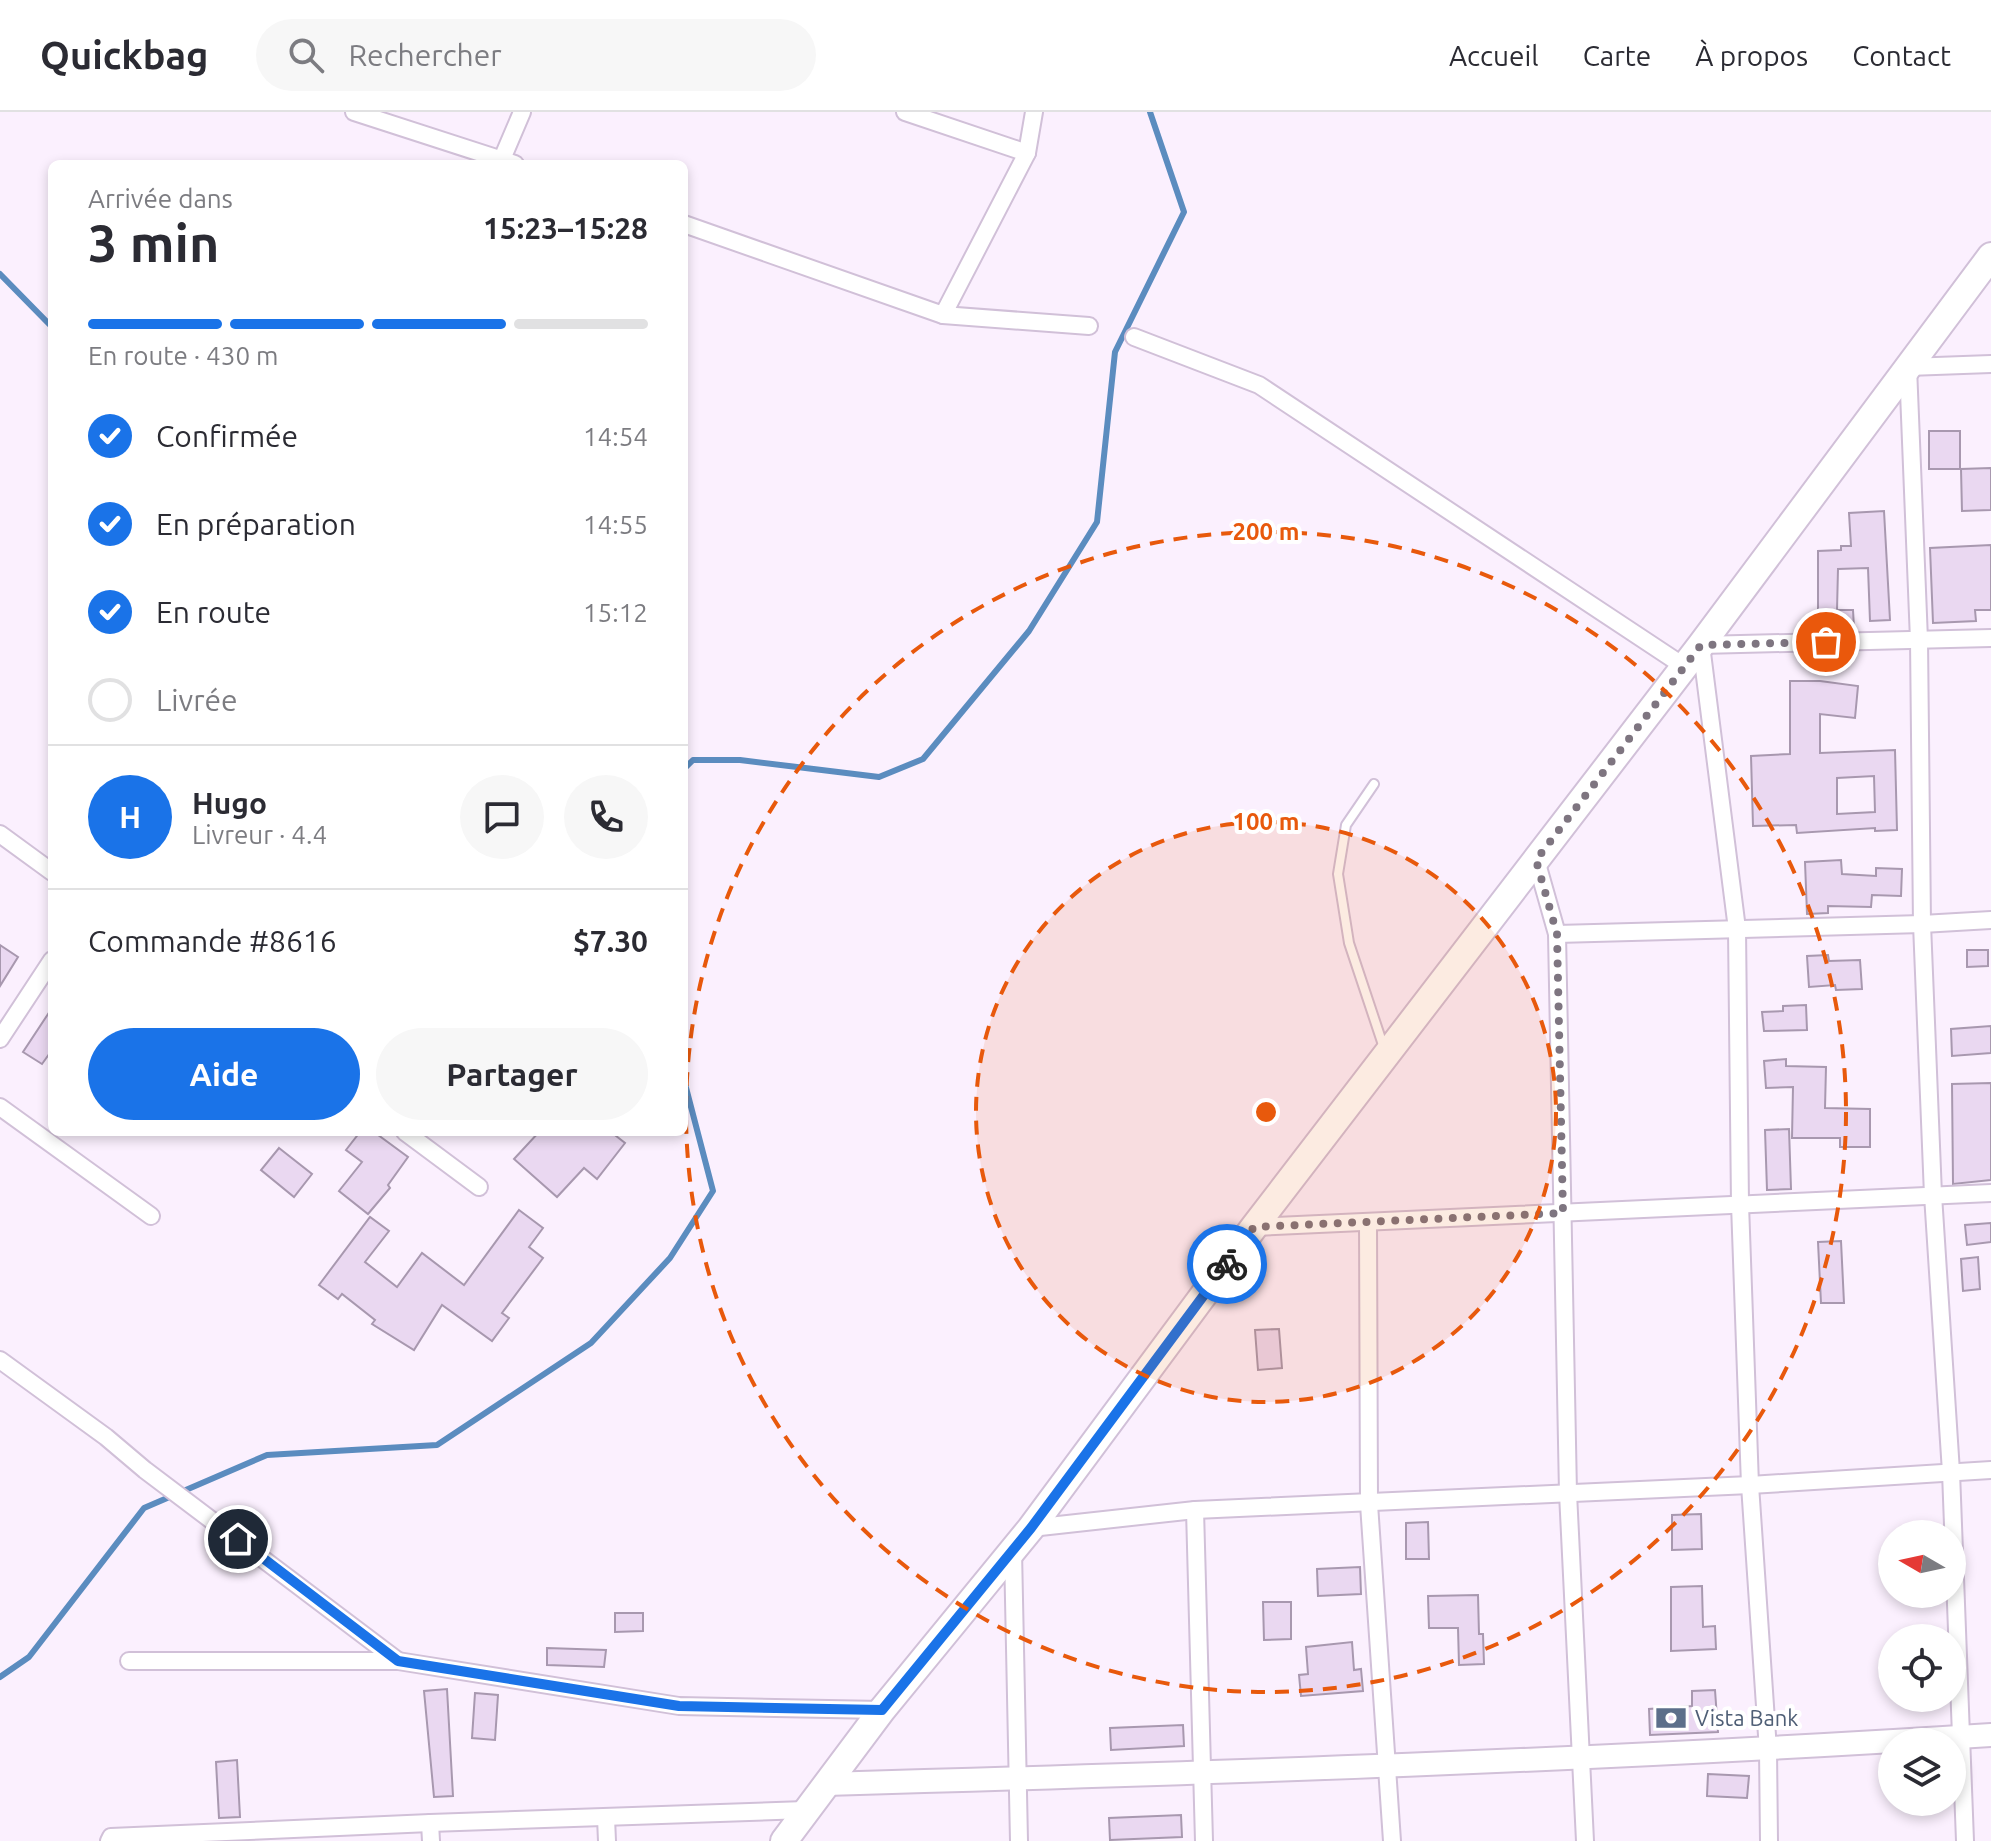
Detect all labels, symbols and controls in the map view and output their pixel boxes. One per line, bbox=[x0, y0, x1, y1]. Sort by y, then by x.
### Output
search box bbox=[256, 19, 816, 91]
icon: search bbox=[284, 33, 328, 77]
text: Quickbag bbox=[40, 34, 208, 76]
text: Rechercher bbox=[348, 38, 502, 72]
text: Accueil bbox=[1449, 40, 1539, 71]
text: Carte bbox=[1583, 40, 1651, 71]
text: À propos bbox=[1695, 40, 1808, 71]
text: Contact bbox=[1852, 40, 1951, 71]
text: Arrivée dans bbox=[88, 184, 233, 213]
text: 15:23–15:28 bbox=[483, 211, 648, 245]
text: 3 min bbox=[88, 214, 219, 272]
text: En route · 430 m bbox=[88, 341, 278, 370]
icon: check bbox=[88, 414, 132, 458]
text: Confirmée bbox=[156, 419, 298, 453]
text: 14:54 bbox=[583, 422, 648, 451]
icon: check bbox=[88, 502, 132, 546]
text: En préparation bbox=[156, 507, 356, 541]
text: 14:55 bbox=[583, 510, 648, 539]
text: 200 m bbox=[1233, 518, 1299, 545]
icon: check bbox=[88, 590, 132, 634]
text: En route bbox=[156, 595, 271, 629]
text: 15:12 bbox=[583, 598, 648, 627]
pin bbox=[1792, 608, 1860, 676]
icon: bag bbox=[1804, 620, 1848, 664]
text: Livrée bbox=[156, 683, 238, 717]
button: chat bbox=[460, 775, 544, 859]
button: phone bbox=[564, 775, 648, 859]
text: Hugo bbox=[192, 786, 267, 820]
text: H bbox=[119, 800, 141, 834]
text: 100 m bbox=[1233, 808, 1299, 835]
text: Livreur · 4.4 bbox=[192, 820, 327, 849]
text: Commande #8616 bbox=[88, 924, 337, 958]
text: $7.30 bbox=[573, 924, 648, 958]
button: Aide bbox=[88, 1028, 360, 1120]
button: Partager bbox=[376, 1028, 648, 1120]
centre of rings bbox=[1252, 1098, 1280, 1126]
courier bbox=[1187, 1224, 1267, 1304]
icon: bike bbox=[1205, 1242, 1249, 1286]
pin bbox=[204, 1505, 272, 1573]
icon: home bbox=[216, 1517, 260, 1561]
north arrow bbox=[1878, 1520, 1966, 1608]
map controls bbox=[1878, 1520, 1966, 1816]
button: locate bbox=[1878, 1624, 1966, 1712]
bank icon: Vista Bank bbox=[1654, 1701, 1688, 1735]
place label: Vista Bank bbox=[1695, 1705, 1798, 1730]
button: layers bbox=[1878, 1728, 1966, 1816]

